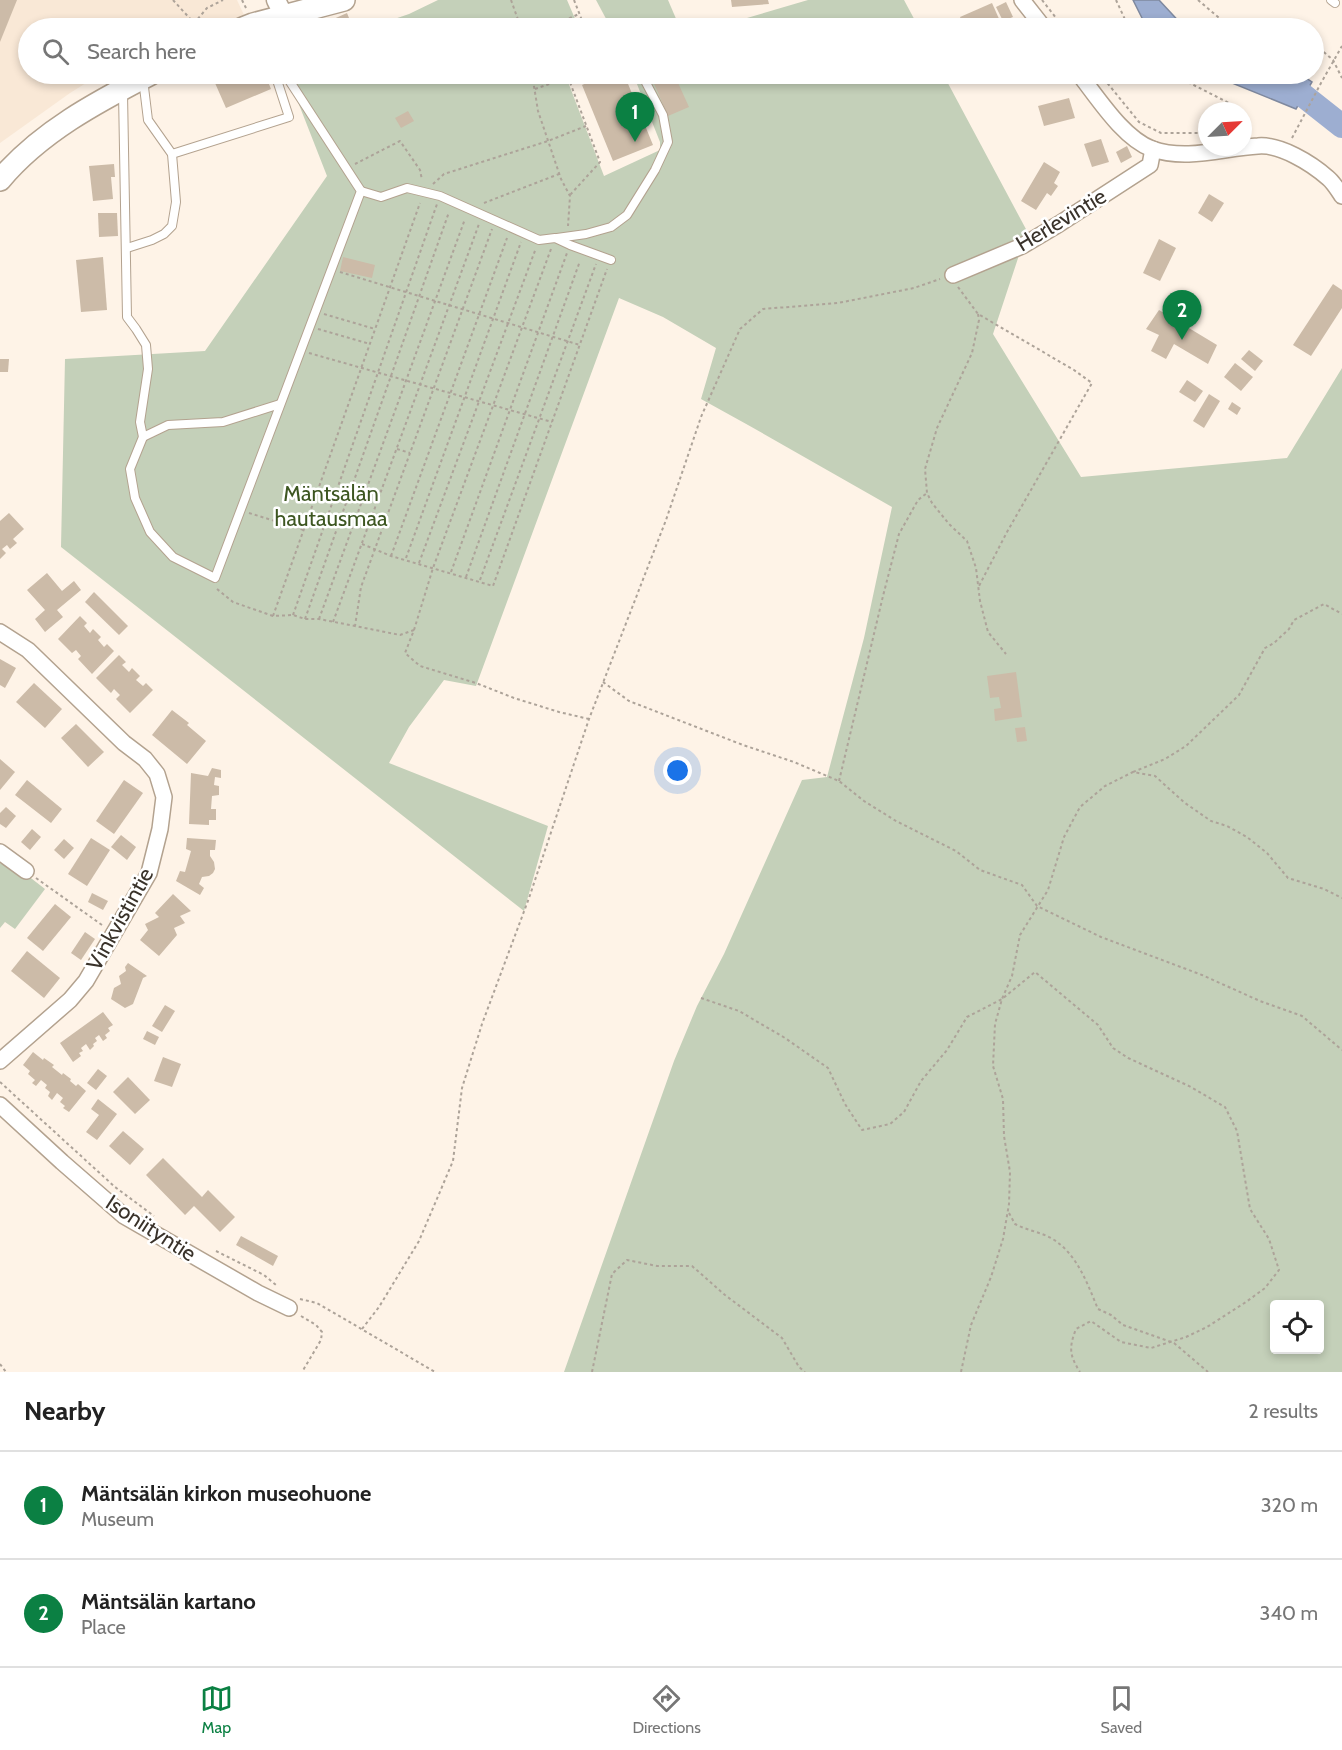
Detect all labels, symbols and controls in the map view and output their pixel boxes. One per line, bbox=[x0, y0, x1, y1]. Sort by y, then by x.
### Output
search box bbox=[18, 18, 1324, 84]
icon: search bbox=[39, 35, 72, 68]
text: Search here bbox=[87, 38, 196, 65]
pin: 1 bbox=[616, 92, 654, 142]
north arrow bbox=[1198, 102, 1252, 156]
street label: Herlevintie bbox=[1011, 183, 1111, 257]
pin: 2 bbox=[1162, 290, 1202, 340]
park label: Mäntsälän hautausmaa bbox=[274, 480, 388, 532]
your location bbox=[663, 756, 692, 785]
street label: Vinkvistintie bbox=[81, 863, 159, 975]
street label: Isoniityntie bbox=[101, 1189, 201, 1267]
map controls bbox=[1270, 1300, 1324, 1354]
button: locate bbox=[1270, 1300, 1324, 1354]
text: Nearby bbox=[24, 1395, 105, 1427]
text: 2 results bbox=[1248, 1399, 1318, 1423]
text: Mäntsälän kirkon museohuone bbox=[81, 1480, 371, 1507]
text: 1 bbox=[40, 1493, 47, 1517]
text: 320 m bbox=[1261, 1493, 1318, 1517]
text: Museum bbox=[81, 1507, 154, 1531]
text: Mäntsälän kartano bbox=[81, 1588, 256, 1615]
text: 2 bbox=[38, 1601, 49, 1625]
text: 340 m bbox=[1260, 1601, 1318, 1625]
text: Place bbox=[81, 1615, 126, 1639]
tab: Map bbox=[200, 1682, 233, 1737]
tab: Directions bbox=[633, 1682, 701, 1737]
tab: Saved bbox=[1101, 1682, 1142, 1737]

